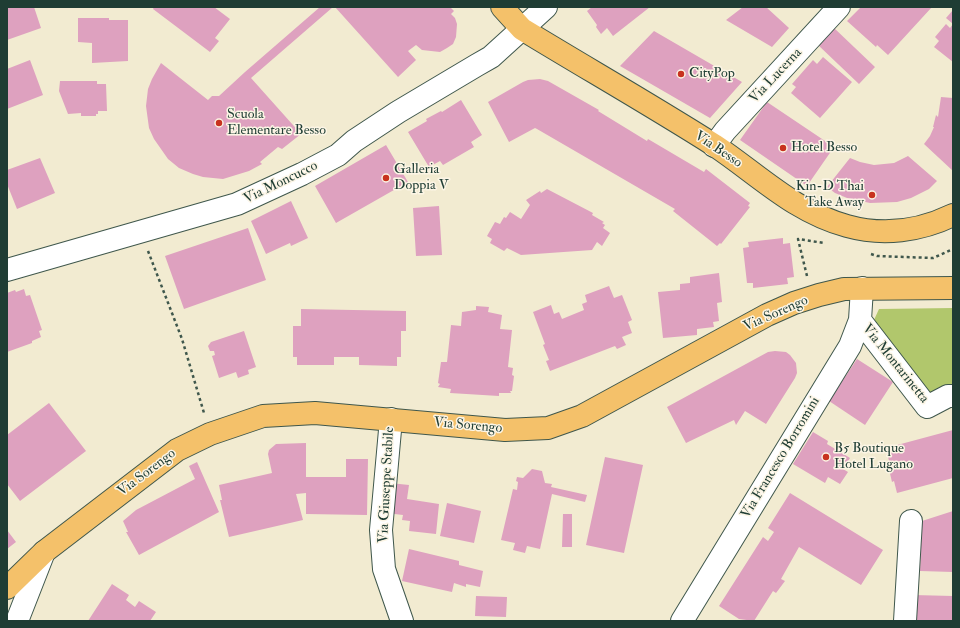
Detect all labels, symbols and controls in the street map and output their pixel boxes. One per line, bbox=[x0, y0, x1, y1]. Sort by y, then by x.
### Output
street label: Via Lucerna bbox=[746, 45, 806, 107]
place label: CityPop bbox=[689, 66, 735, 82]
marker: CityPop bbox=[676, 69, 686, 79]
place label: Scuola Elementare Besso bbox=[227, 107, 326, 140]
marker: Scuola Elementare Besso bbox=[214, 118, 224, 128]
street label: Via Besso bbox=[691, 128, 745, 172]
place label: Hotel Besso bbox=[791, 140, 857, 156]
marker: Hotel Besso bbox=[778, 143, 788, 153]
street label: Via Moncucco bbox=[241, 158, 321, 208]
place label: Galleria Doppia V bbox=[394, 162, 449, 194]
marker: Galleria Doppia V bbox=[381, 173, 391, 183]
place label: Kin-D Thai Take Away bbox=[796, 179, 864, 212]
marker: Kin-D Thai Take Away bbox=[867, 190, 877, 200]
street label: Via Sorengo bbox=[741, 292, 811, 336]
street label: Via Montarinetta bbox=[858, 321, 932, 407]
street label: Via Francesco Borromini bbox=[738, 394, 824, 522]
street label: Via Sorengo bbox=[433, 415, 503, 437]
street label: Via Giuseppe Stabile bbox=[376, 426, 398, 544]
place label: B5 Boutique Hotel Lugano bbox=[834, 441, 913, 474]
street label: Via Sorengo bbox=[115, 446, 179, 500]
marker: B5 Boutique Hotel Lugano bbox=[821, 452, 831, 462]

